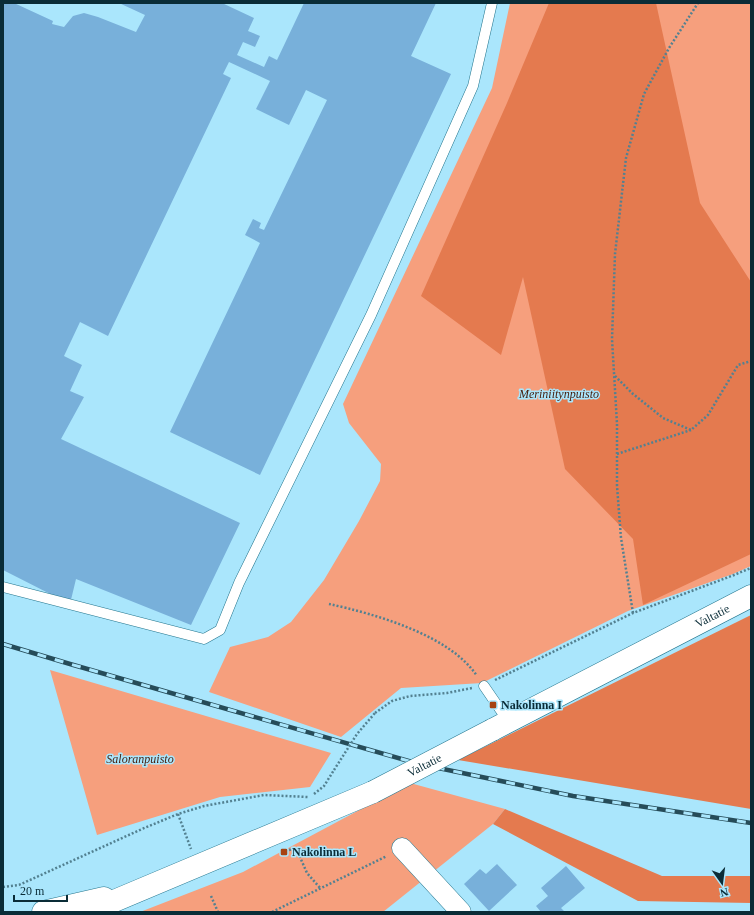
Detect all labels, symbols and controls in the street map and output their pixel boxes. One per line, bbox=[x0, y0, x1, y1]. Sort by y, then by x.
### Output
park label: Meriniitynpuisto bbox=[518, 387, 599, 401]
street label: Valtatie bbox=[693, 601, 732, 631]
place label: Nakolinna I bbox=[501, 698, 562, 712]
marker: Nakolinna I bbox=[488, 700, 498, 710]
street label: Valtatie bbox=[405, 751, 444, 780]
park label: Saloranpuisto bbox=[106, 752, 174, 766]
place label: Nakolinna L bbox=[292, 845, 356, 859]
marker: Nakolinna L bbox=[279, 847, 289, 857]
north arrow bbox=[702, 863, 742, 903]
scale bar bbox=[14, 877, 67, 903]
text: 20 m bbox=[20, 884, 45, 898]
text: N bbox=[719, 886, 730, 899]

